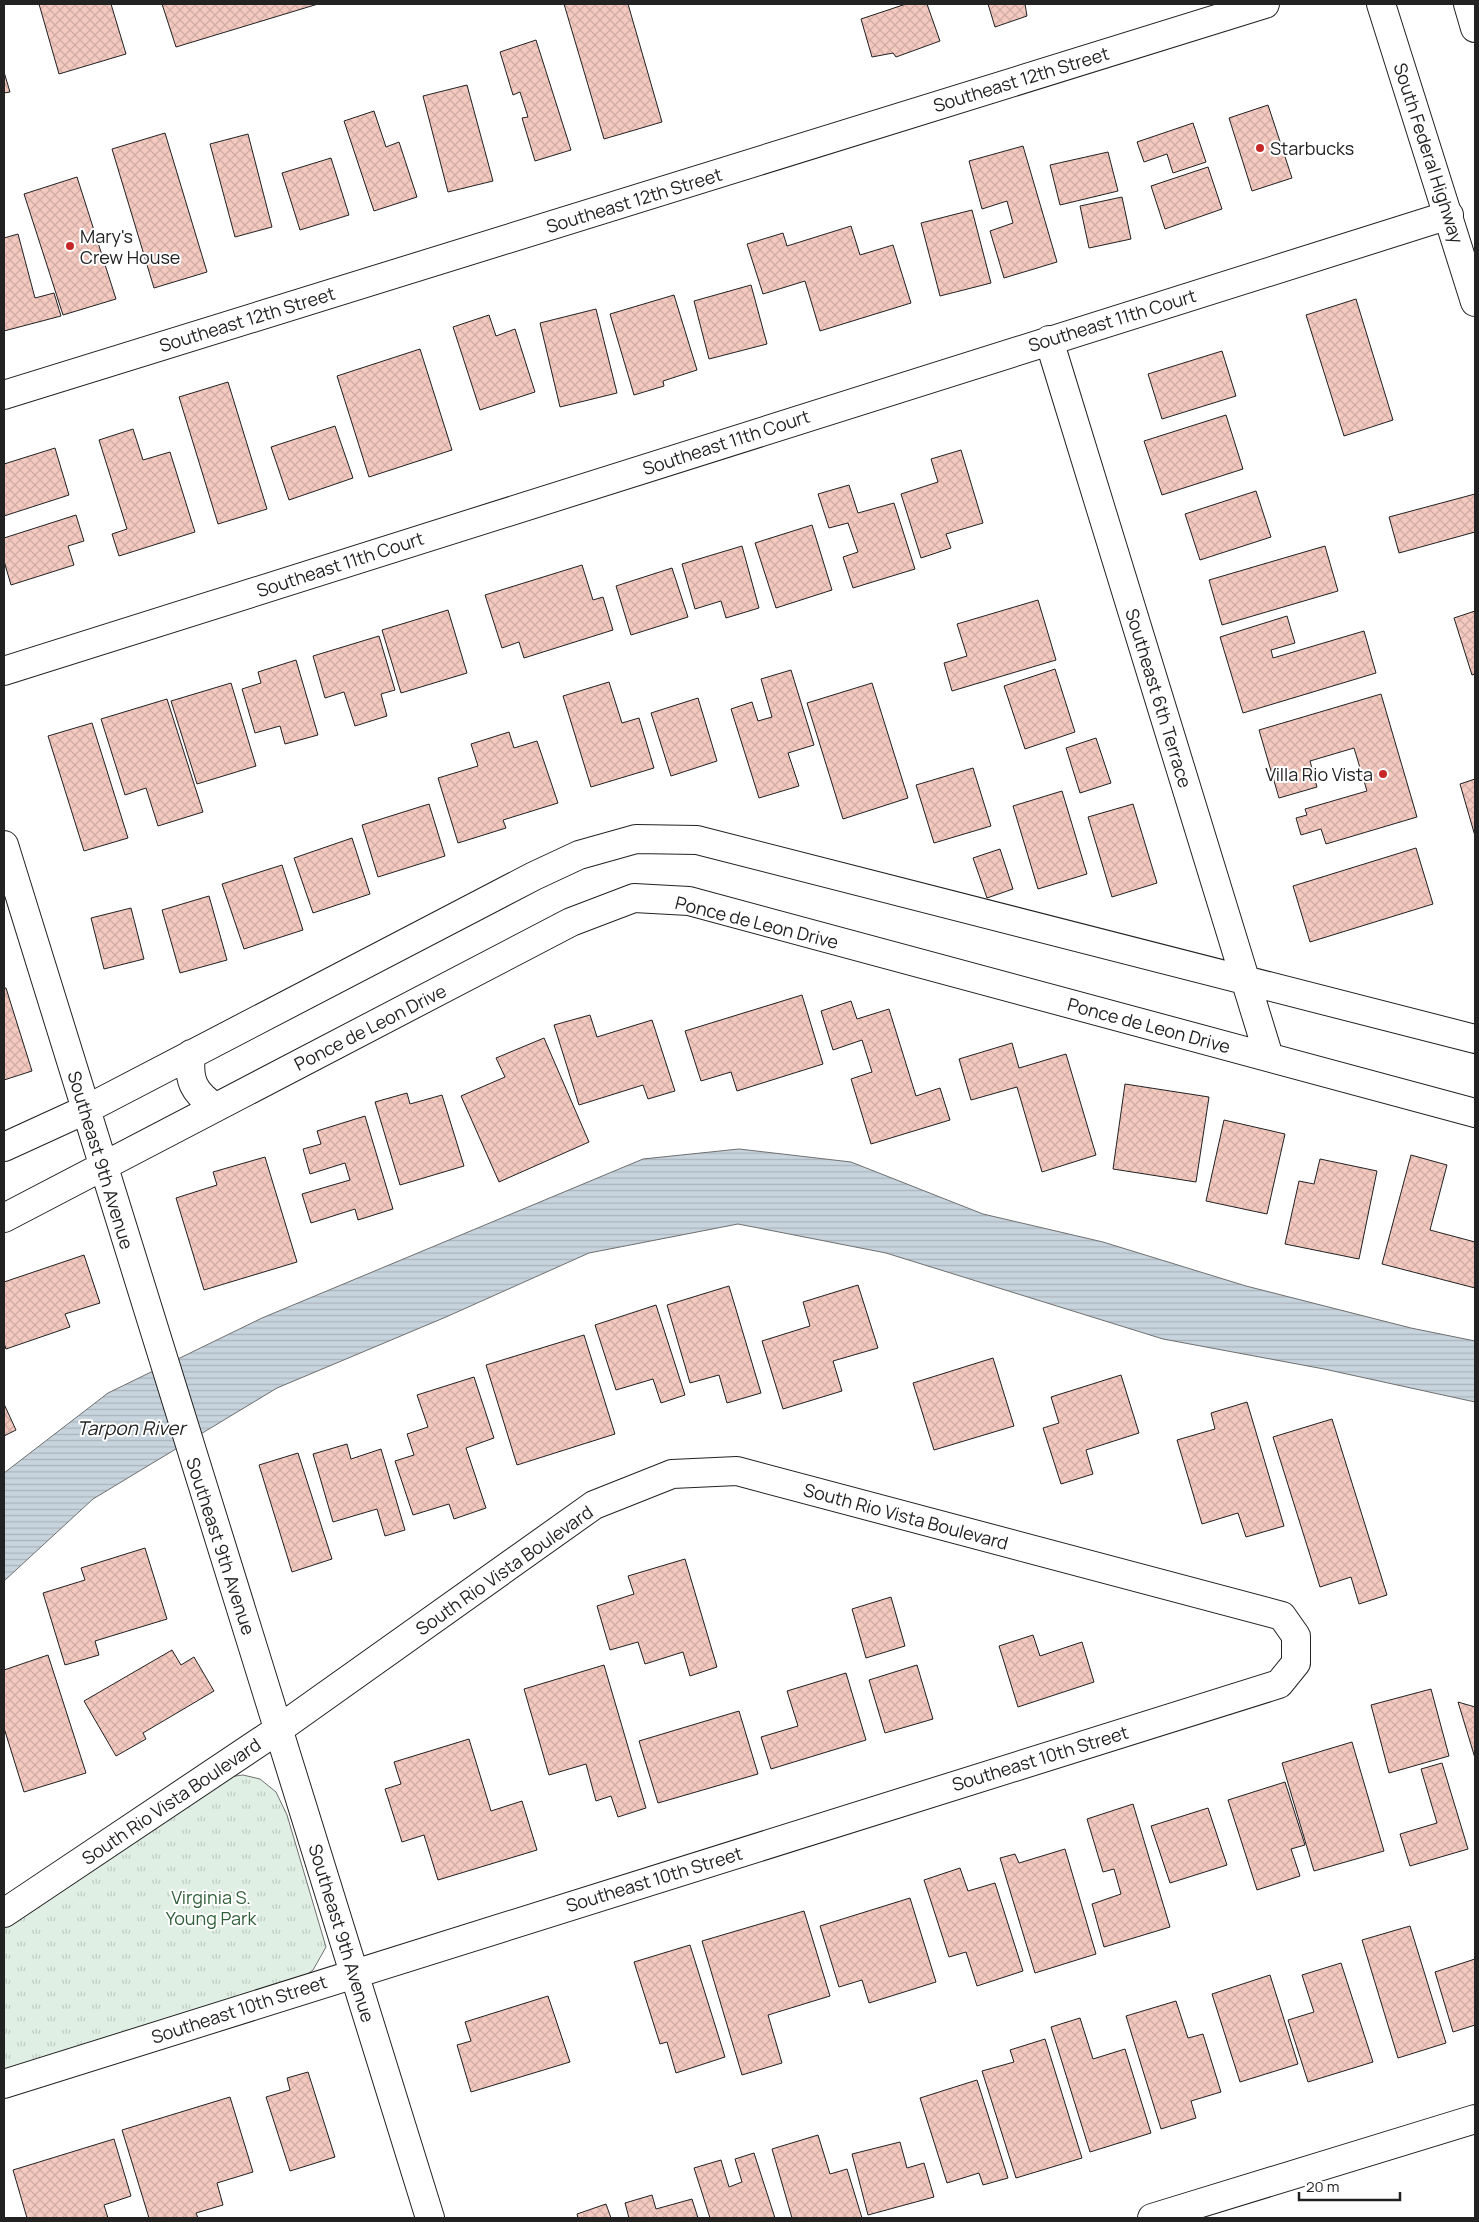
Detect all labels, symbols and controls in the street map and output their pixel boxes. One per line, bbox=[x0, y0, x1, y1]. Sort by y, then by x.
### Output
street label: Southeast 12th Street bbox=[930, 41, 1112, 117]
street label: South Federal Highway bbox=[1388, 60, 1470, 247]
place label: Starbucks bbox=[1270, 136, 1354, 160]
marker: Starbucks bbox=[1254, 142, 1266, 154]
street label: Southeast 12th Street bbox=[543, 162, 725, 238]
place label: Mary's Crew House bbox=[80, 224, 180, 269]
marker: Mary's Crew House bbox=[64, 240, 76, 252]
street label: Southeast 12th Street bbox=[156, 281, 338, 357]
street label: Southeast 11th Court bbox=[1025, 283, 1199, 357]
street label: Southeast 11th Court bbox=[639, 404, 813, 480]
street label: Southeast 11th Court bbox=[253, 526, 427, 602]
street label: Southeast 6th Terrace bbox=[1120, 605, 1198, 791]
place label: Villa Rio Vista bbox=[1265, 762, 1373, 786]
marker: Villa Rio Vista bbox=[1377, 768, 1389, 780]
street label: Ponce de Leon Drive bbox=[673, 890, 841, 954]
street label: Ponce de Leon Drive bbox=[290, 978, 450, 1076]
street label: Ponce de Leon Drive bbox=[1065, 992, 1233, 1058]
street label: Southeast 9th Avenue bbox=[62, 1068, 140, 1252]
water label: Tarpon River bbox=[77, 1415, 187, 1441]
street label: Southeast 9th Avenue bbox=[181, 1454, 261, 1638]
street label: South Rio Vista Boulevard bbox=[801, 1477, 1011, 1555]
street label: South Rio Vista Boulevard bbox=[411, 1500, 597, 1640]
street label: Southeast 10th Street bbox=[949, 1720, 1131, 1796]
street label: South Rio Vista Boulevard bbox=[77, 1732, 265, 1870]
street label: Southeast 9th Avenue bbox=[303, 1841, 381, 2025]
street label: Southeast 10th Street bbox=[563, 1841, 745, 1917]
park label: Virginia S. Young Park bbox=[166, 1885, 257, 1930]
street label: Southeast 10th Street bbox=[148, 1969, 330, 2049]
scale bar bbox=[1299, 2170, 1400, 2202]
text: 20 m bbox=[1306, 2176, 1339, 2197]

